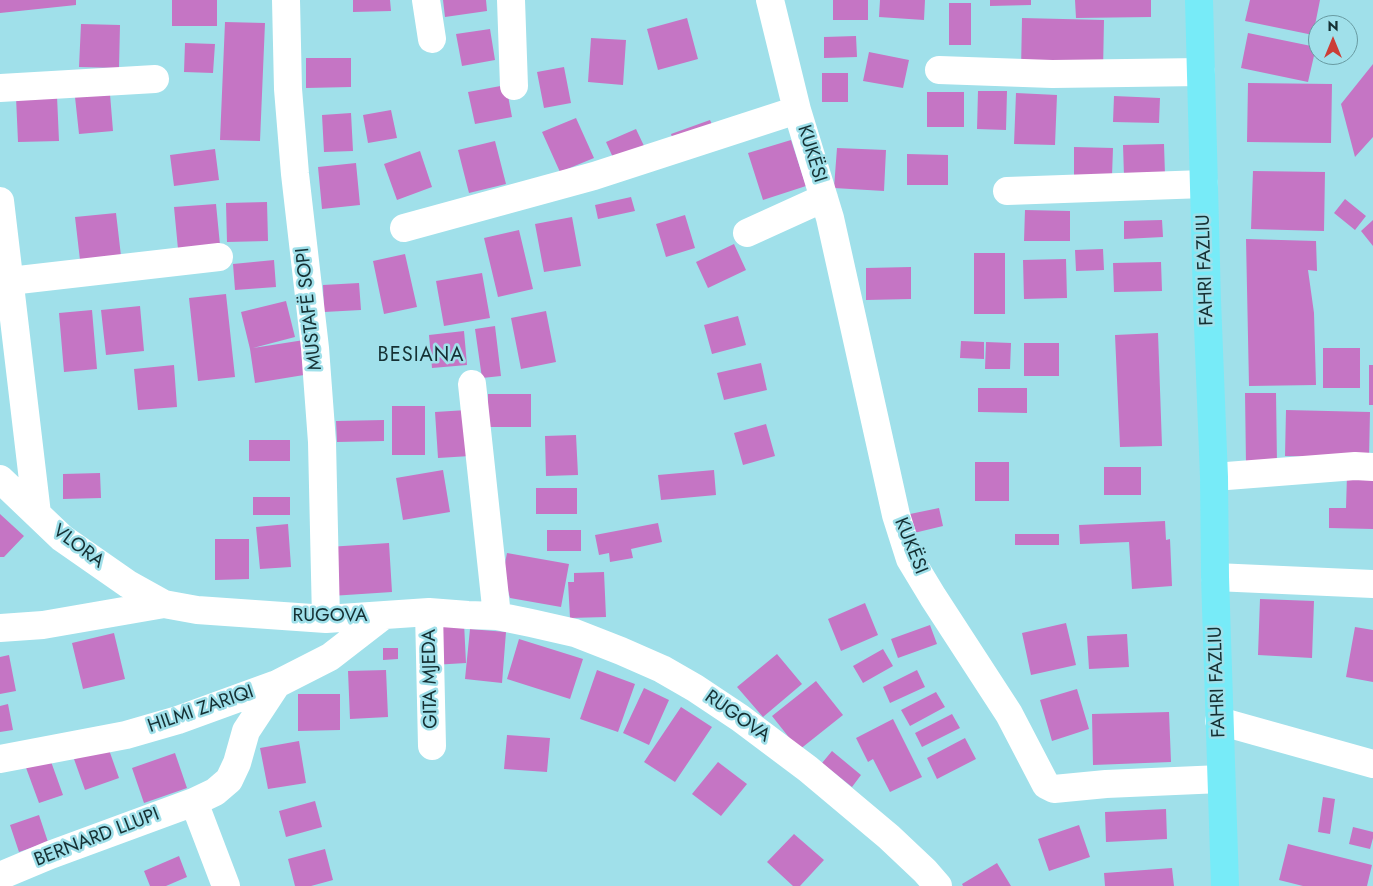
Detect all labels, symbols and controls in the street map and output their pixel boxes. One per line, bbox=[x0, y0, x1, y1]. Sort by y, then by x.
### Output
north arrow bbox=[1308, 15, 1358, 65]
text: N bbox=[1327, 16, 1339, 36]
street label: KUKËSI bbox=[791, 123, 831, 185]
street label: FAHRI FAZLIU bbox=[1193, 214, 1219, 326]
street label: MUSTAFË SOPI bbox=[292, 246, 328, 372]
district label: BESIANA bbox=[377, 344, 465, 368]
street label: KUKËSI bbox=[888, 514, 932, 578]
street label: VLORA bbox=[48, 520, 108, 574]
street label: RUGOVA bbox=[293, 605, 367, 627]
street label: FAHRI FAZLIU bbox=[1205, 626, 1231, 738]
street label: GITA MJEDA bbox=[419, 629, 443, 729]
street label: HILMI ZARIQI bbox=[145, 681, 257, 739]
street label: RUGOVA bbox=[700, 686, 774, 748]
street label: BERNARD LLUPI bbox=[31, 804, 163, 872]

